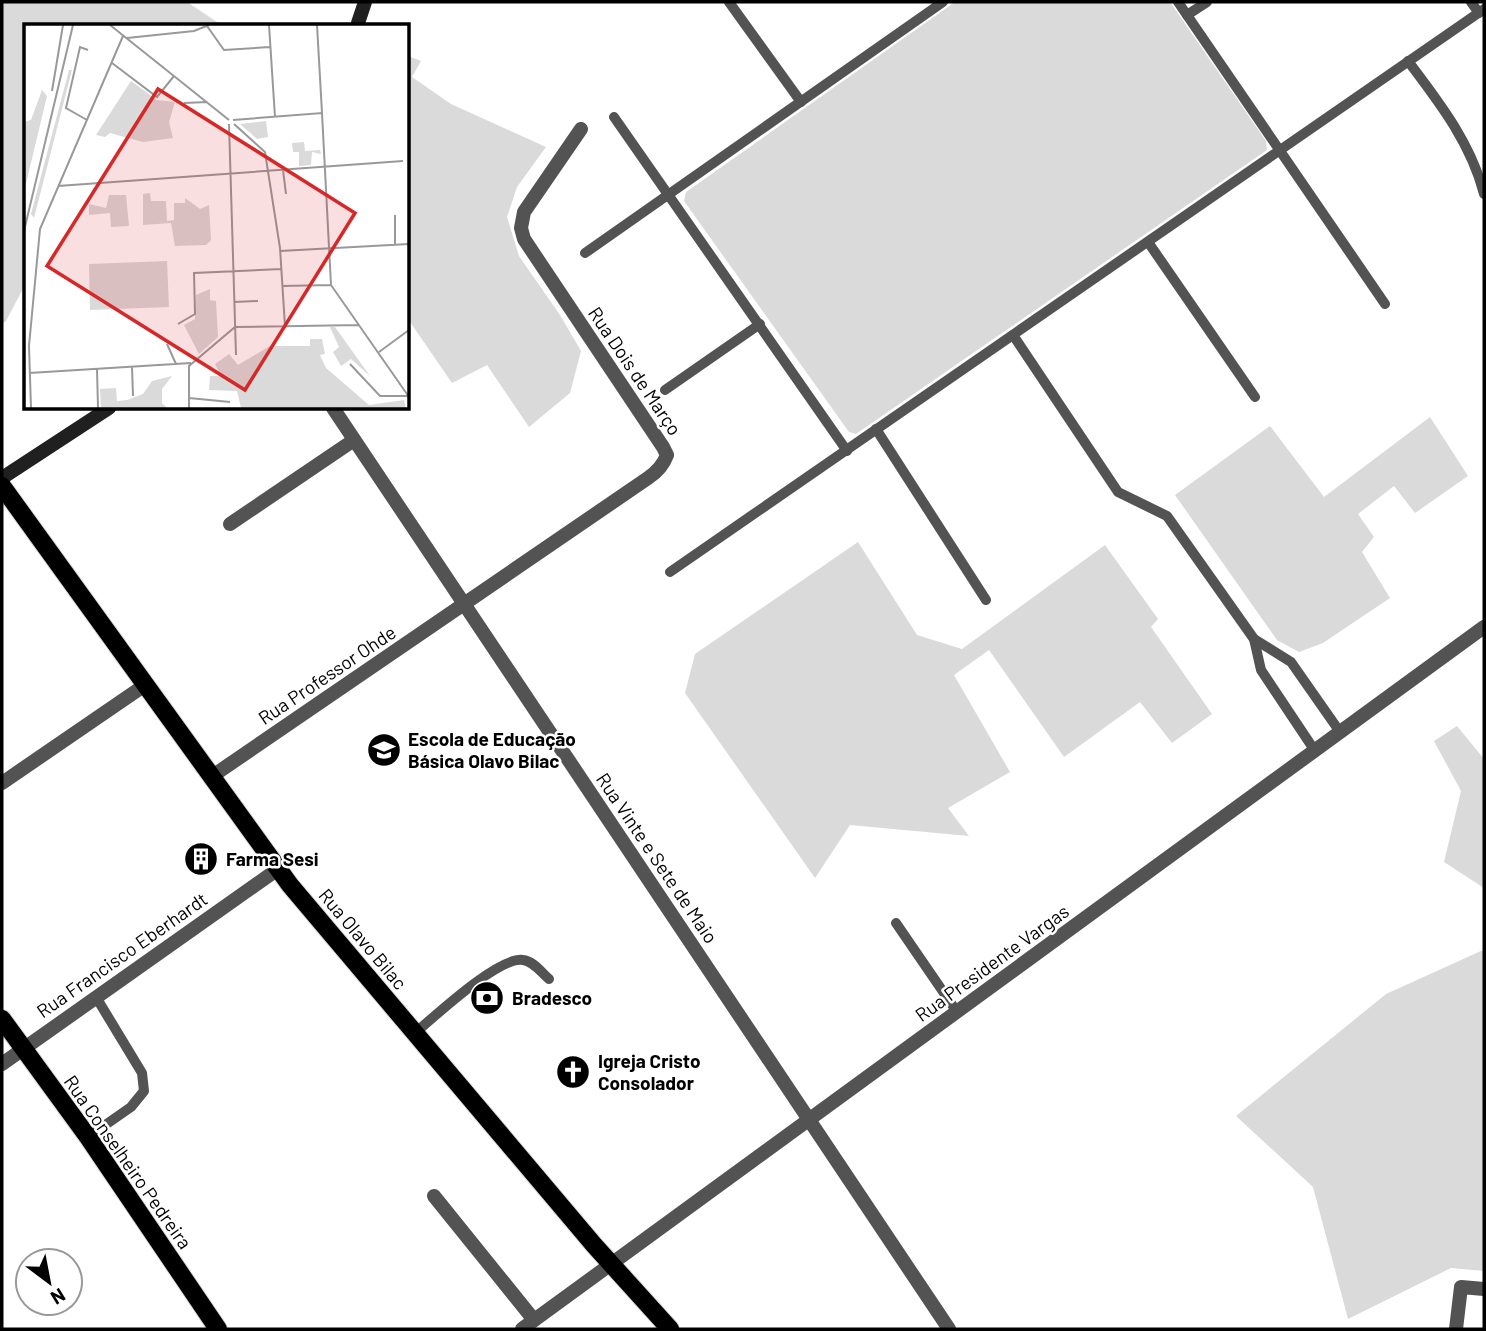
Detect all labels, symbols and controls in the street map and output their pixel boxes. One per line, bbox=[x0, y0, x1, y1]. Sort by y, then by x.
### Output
inset map bbox=[24, 24, 410, 410]
street label: Rua Dois de Março bbox=[584, 302, 687, 439]
street label: Rua Professor Ohde bbox=[254, 620, 400, 729]
place label: Escola de Educação Básica Olavo Bilac bbox=[408, 727, 576, 772]
school or university icon: Escola de Educação Básica Olavo Bilac bbox=[365, 731, 403, 769]
street label: Rua Vinte e Sete de Maio bbox=[592, 768, 723, 947]
building icon: Farma Sesi bbox=[182, 840, 220, 878]
place label: Farma Sesi bbox=[226, 847, 319, 870]
street label: Rua Olavo Bilac bbox=[314, 884, 412, 994]
street label: Rua Francisco Eberhardt bbox=[32, 887, 212, 1022]
street label: Rua Presidente Vargas bbox=[910, 899, 1073, 1026]
bank icon: Bradesco bbox=[468, 979, 506, 1017]
place label: Bradesco bbox=[512, 986, 592, 1009]
place label: Igreja Cristo Consolador bbox=[598, 1049, 701, 1094]
church icon: Igreja Cristo Consolador bbox=[554, 1053, 592, 1091]
street label: Rua Conselheiro Pedreira bbox=[60, 1070, 197, 1253]
north arrow bbox=[14, 1247, 84, 1317]
text: N bbox=[47, 1284, 70, 1310]

